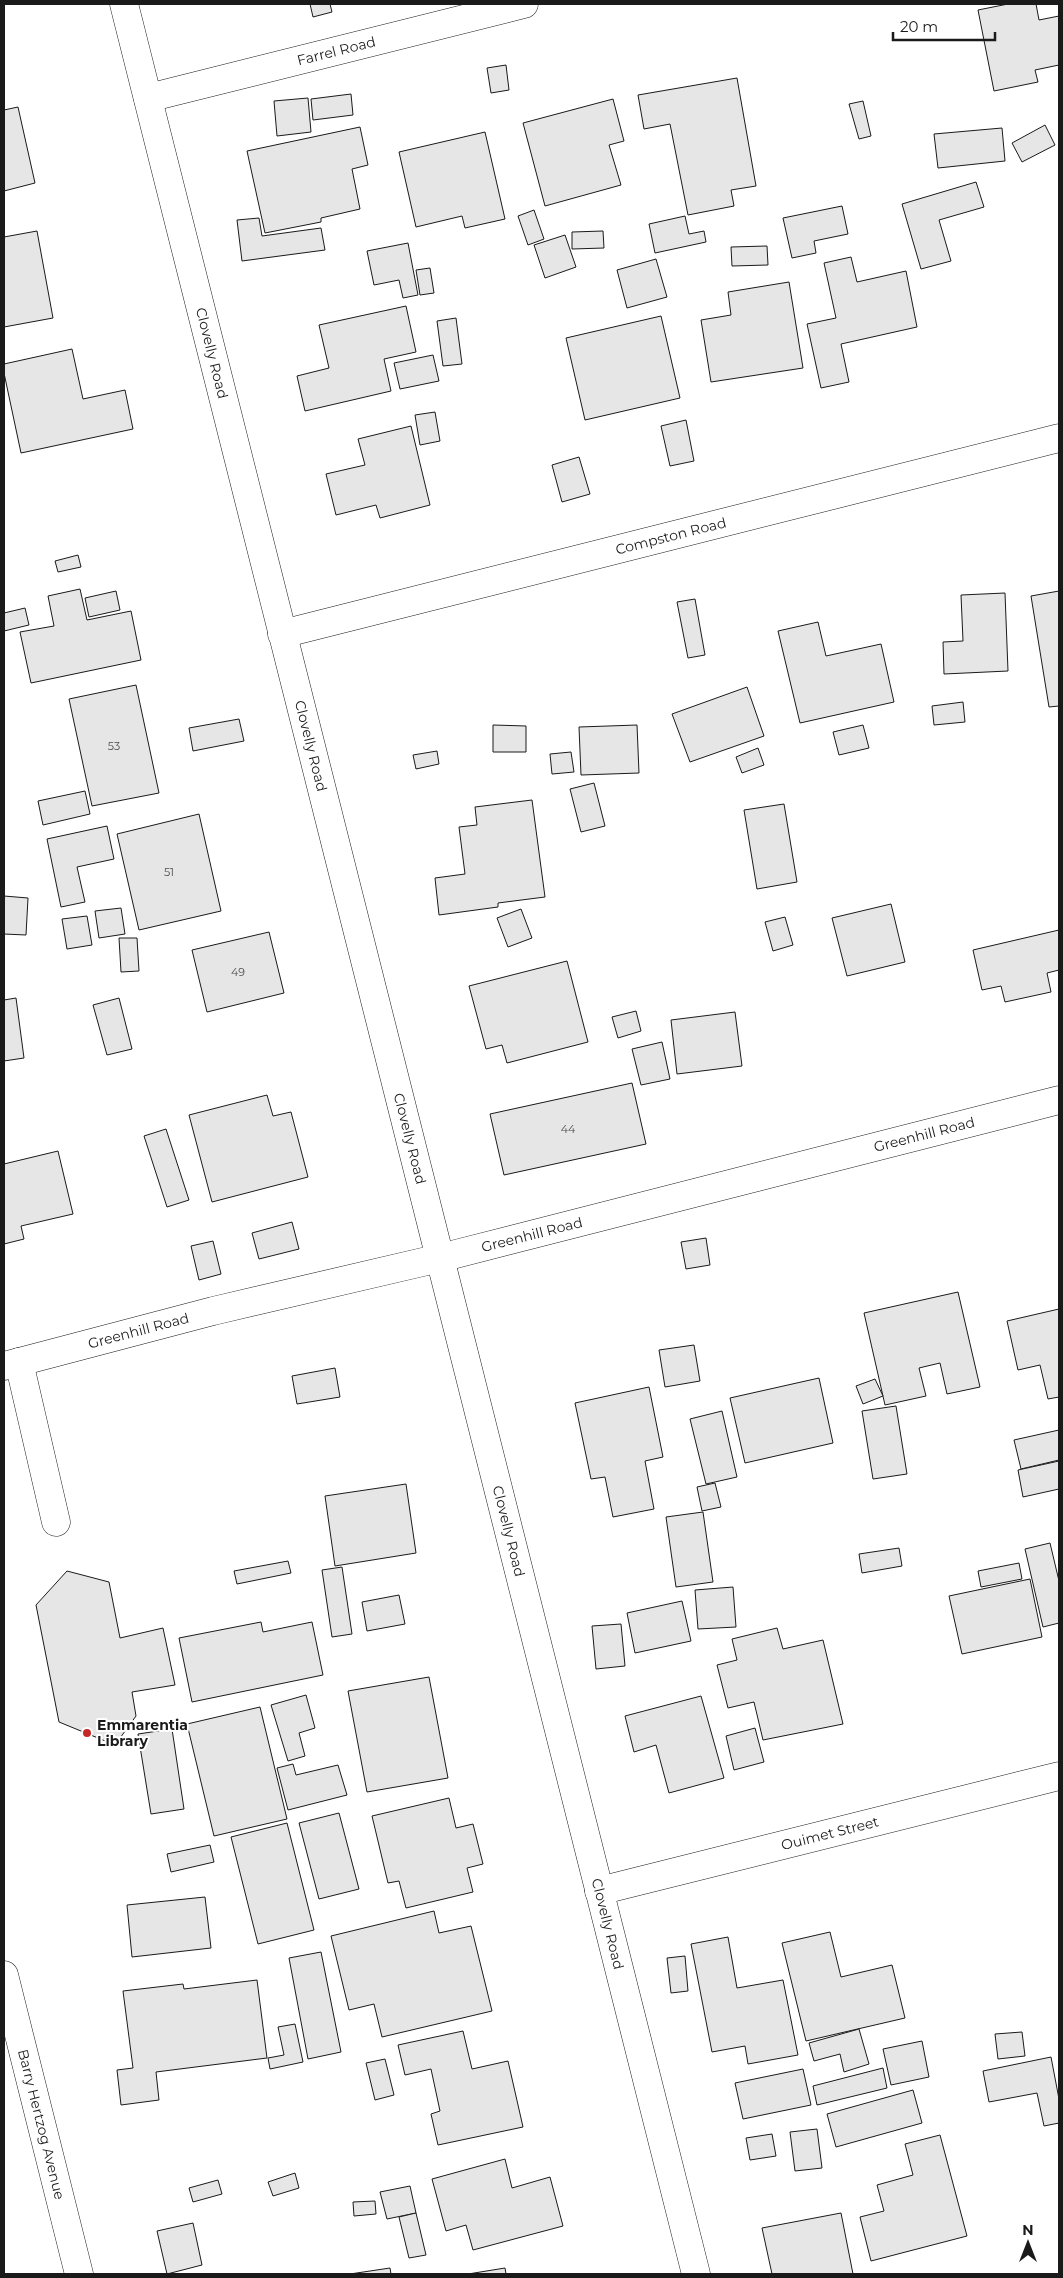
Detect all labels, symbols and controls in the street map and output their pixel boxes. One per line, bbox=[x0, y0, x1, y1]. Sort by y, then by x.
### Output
scale bar bbox=[893, 10, 996, 42]
text: 20 m bbox=[900, 17, 938, 36]
street label: Farrel Road bbox=[295, 32, 377, 69]
street label: Clovelly Road bbox=[192, 306, 232, 401]
street label: Compston Road bbox=[614, 513, 728, 559]
street label: Clovelly Road bbox=[291, 698, 331, 793]
house number: 53 bbox=[108, 739, 120, 753]
house number: 51 bbox=[164, 865, 174, 879]
house number: 49 bbox=[231, 965, 245, 979]
street label: Clovelly Road bbox=[390, 1091, 430, 1186]
street label: Greenhill Road bbox=[872, 1113, 977, 1156]
house number: 44 bbox=[561, 1122, 576, 1136]
street label: Greenhill Road bbox=[479, 1213, 584, 1256]
street label: Greenhill Road bbox=[86, 1309, 191, 1353]
street label: Clovelly Road bbox=[489, 1484, 529, 1579]
place label: Emmarentia Library bbox=[97, 1716, 188, 1750]
marker: Emmarentia Library bbox=[81, 1727, 93, 1739]
street label: Ouimet Street bbox=[779, 1812, 881, 1854]
street label: Clovelly Road bbox=[588, 1876, 628, 1972]
street label: Barry Hertzog Avenue bbox=[14, 2047, 69, 2201]
north arrow bbox=[1003, 2218, 1053, 2268]
text: N bbox=[1022, 2221, 1034, 2239]

